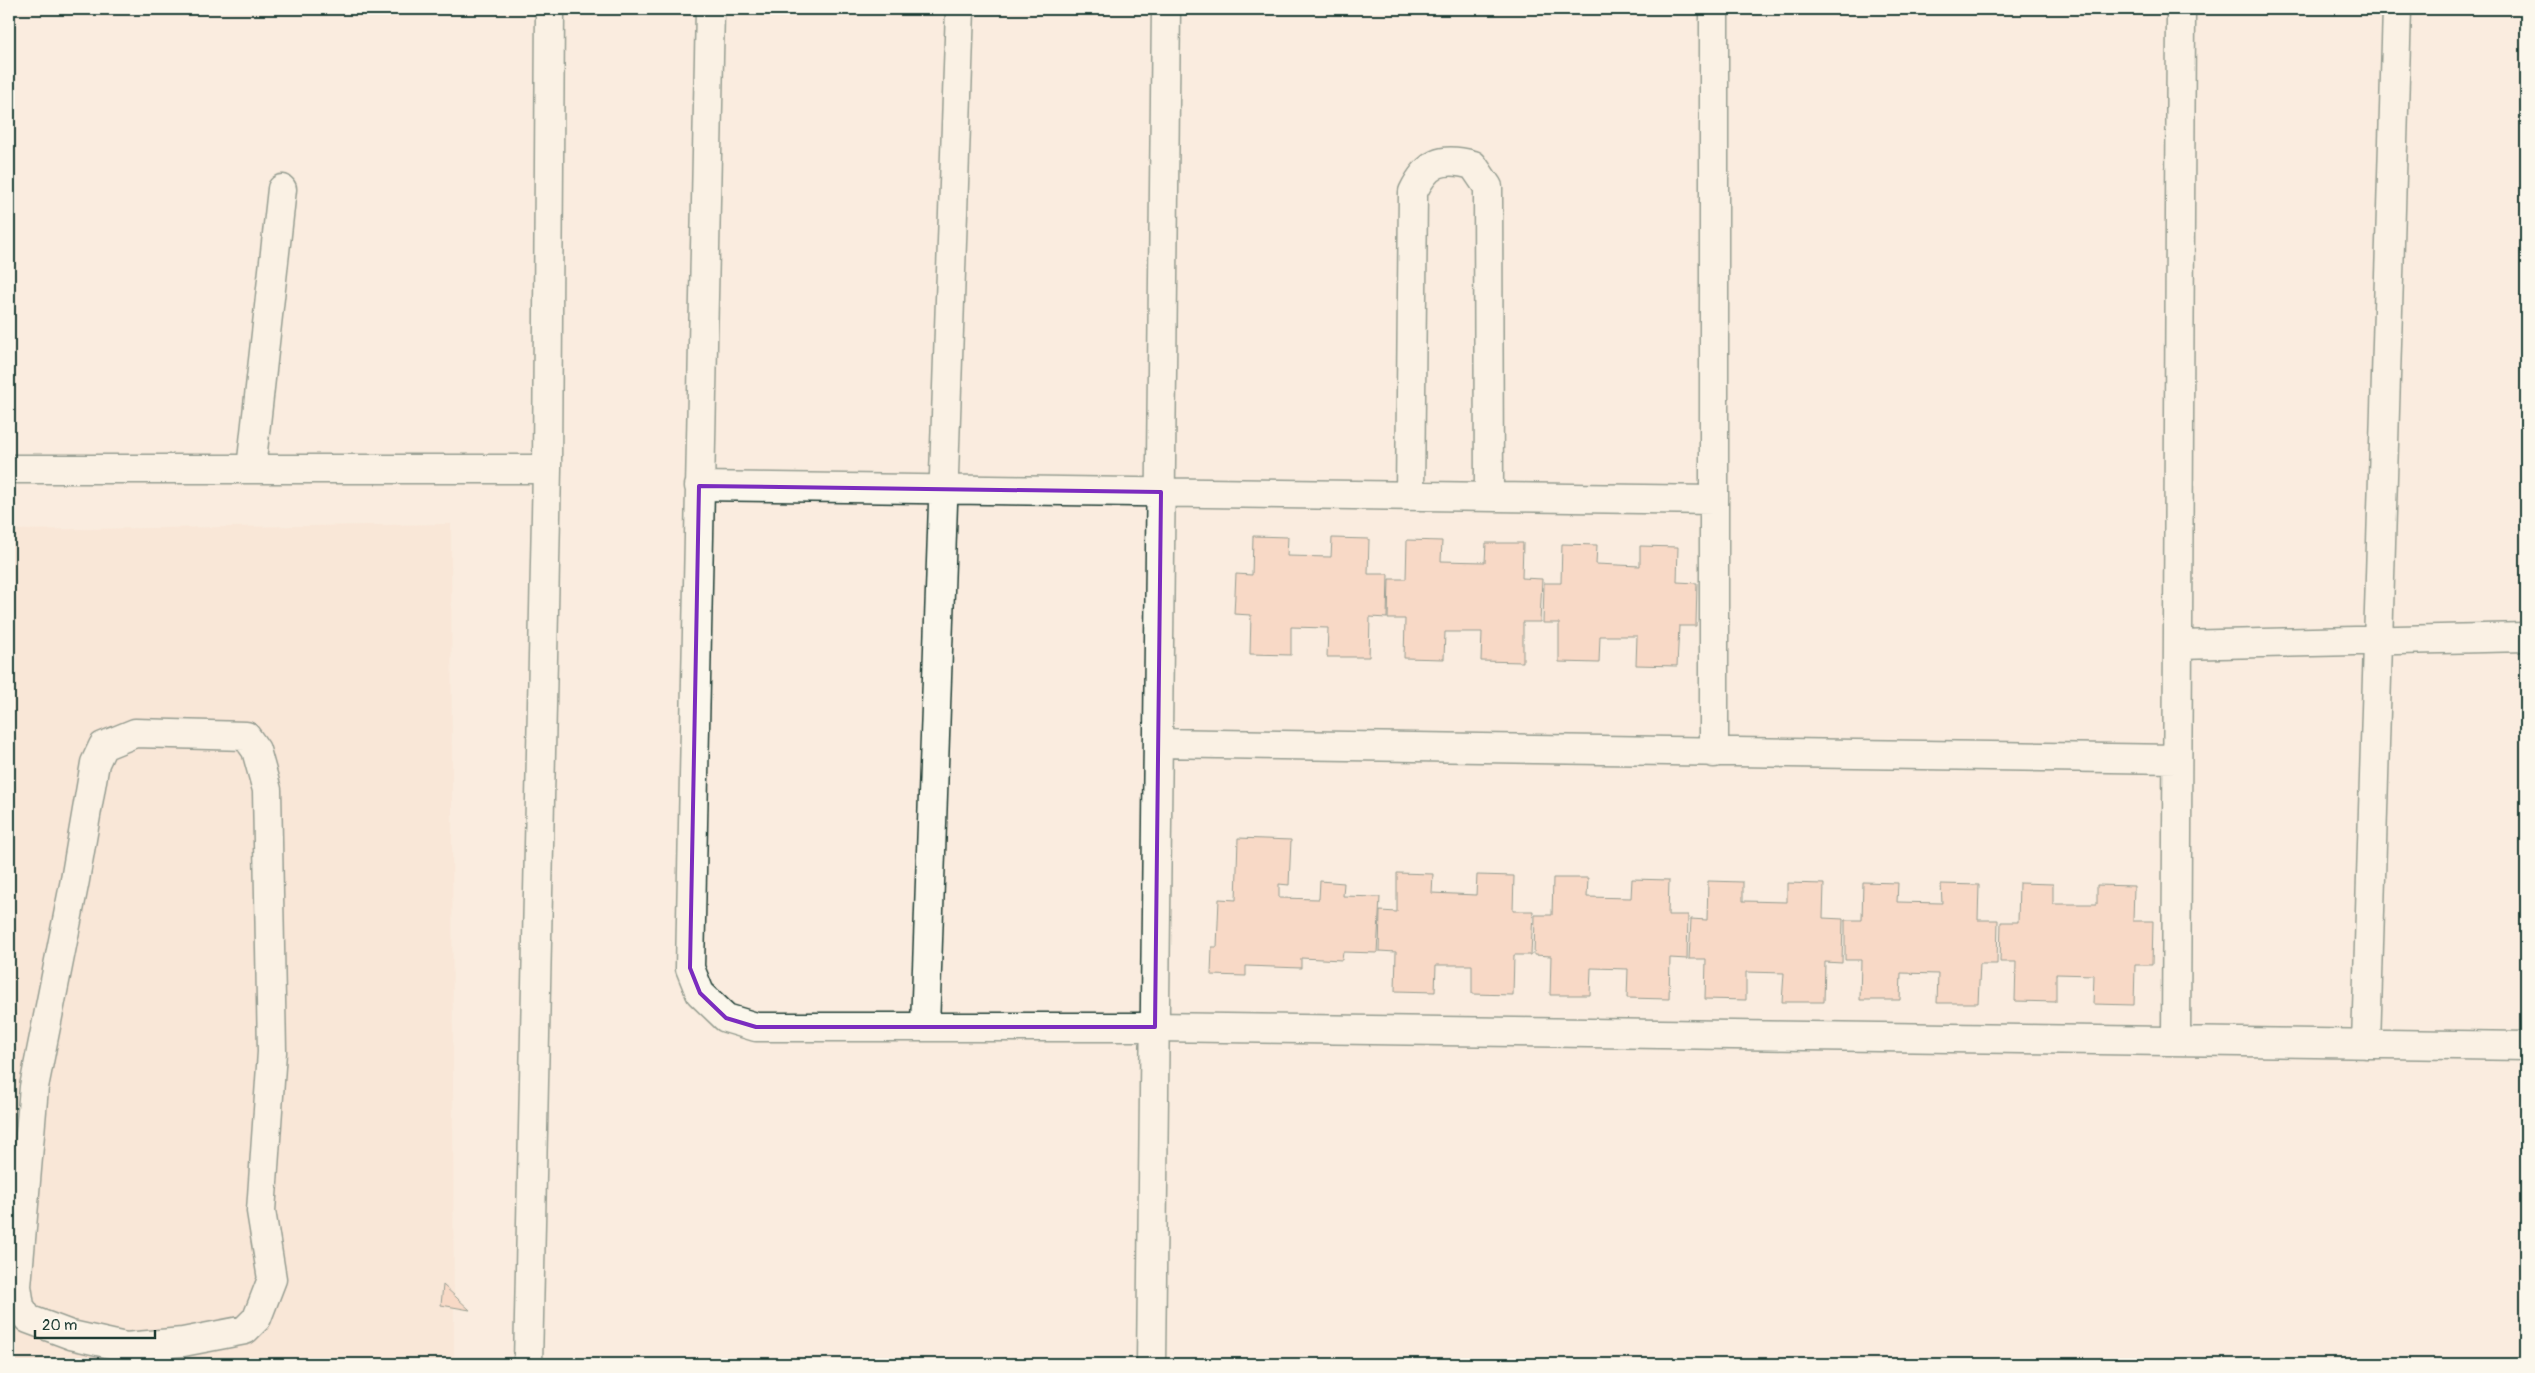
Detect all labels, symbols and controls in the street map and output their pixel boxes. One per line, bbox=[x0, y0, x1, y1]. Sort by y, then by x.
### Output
scale bar bbox=[35, 1308, 155, 1340]
text: 20 m bbox=[42, 1316, 77, 1335]

